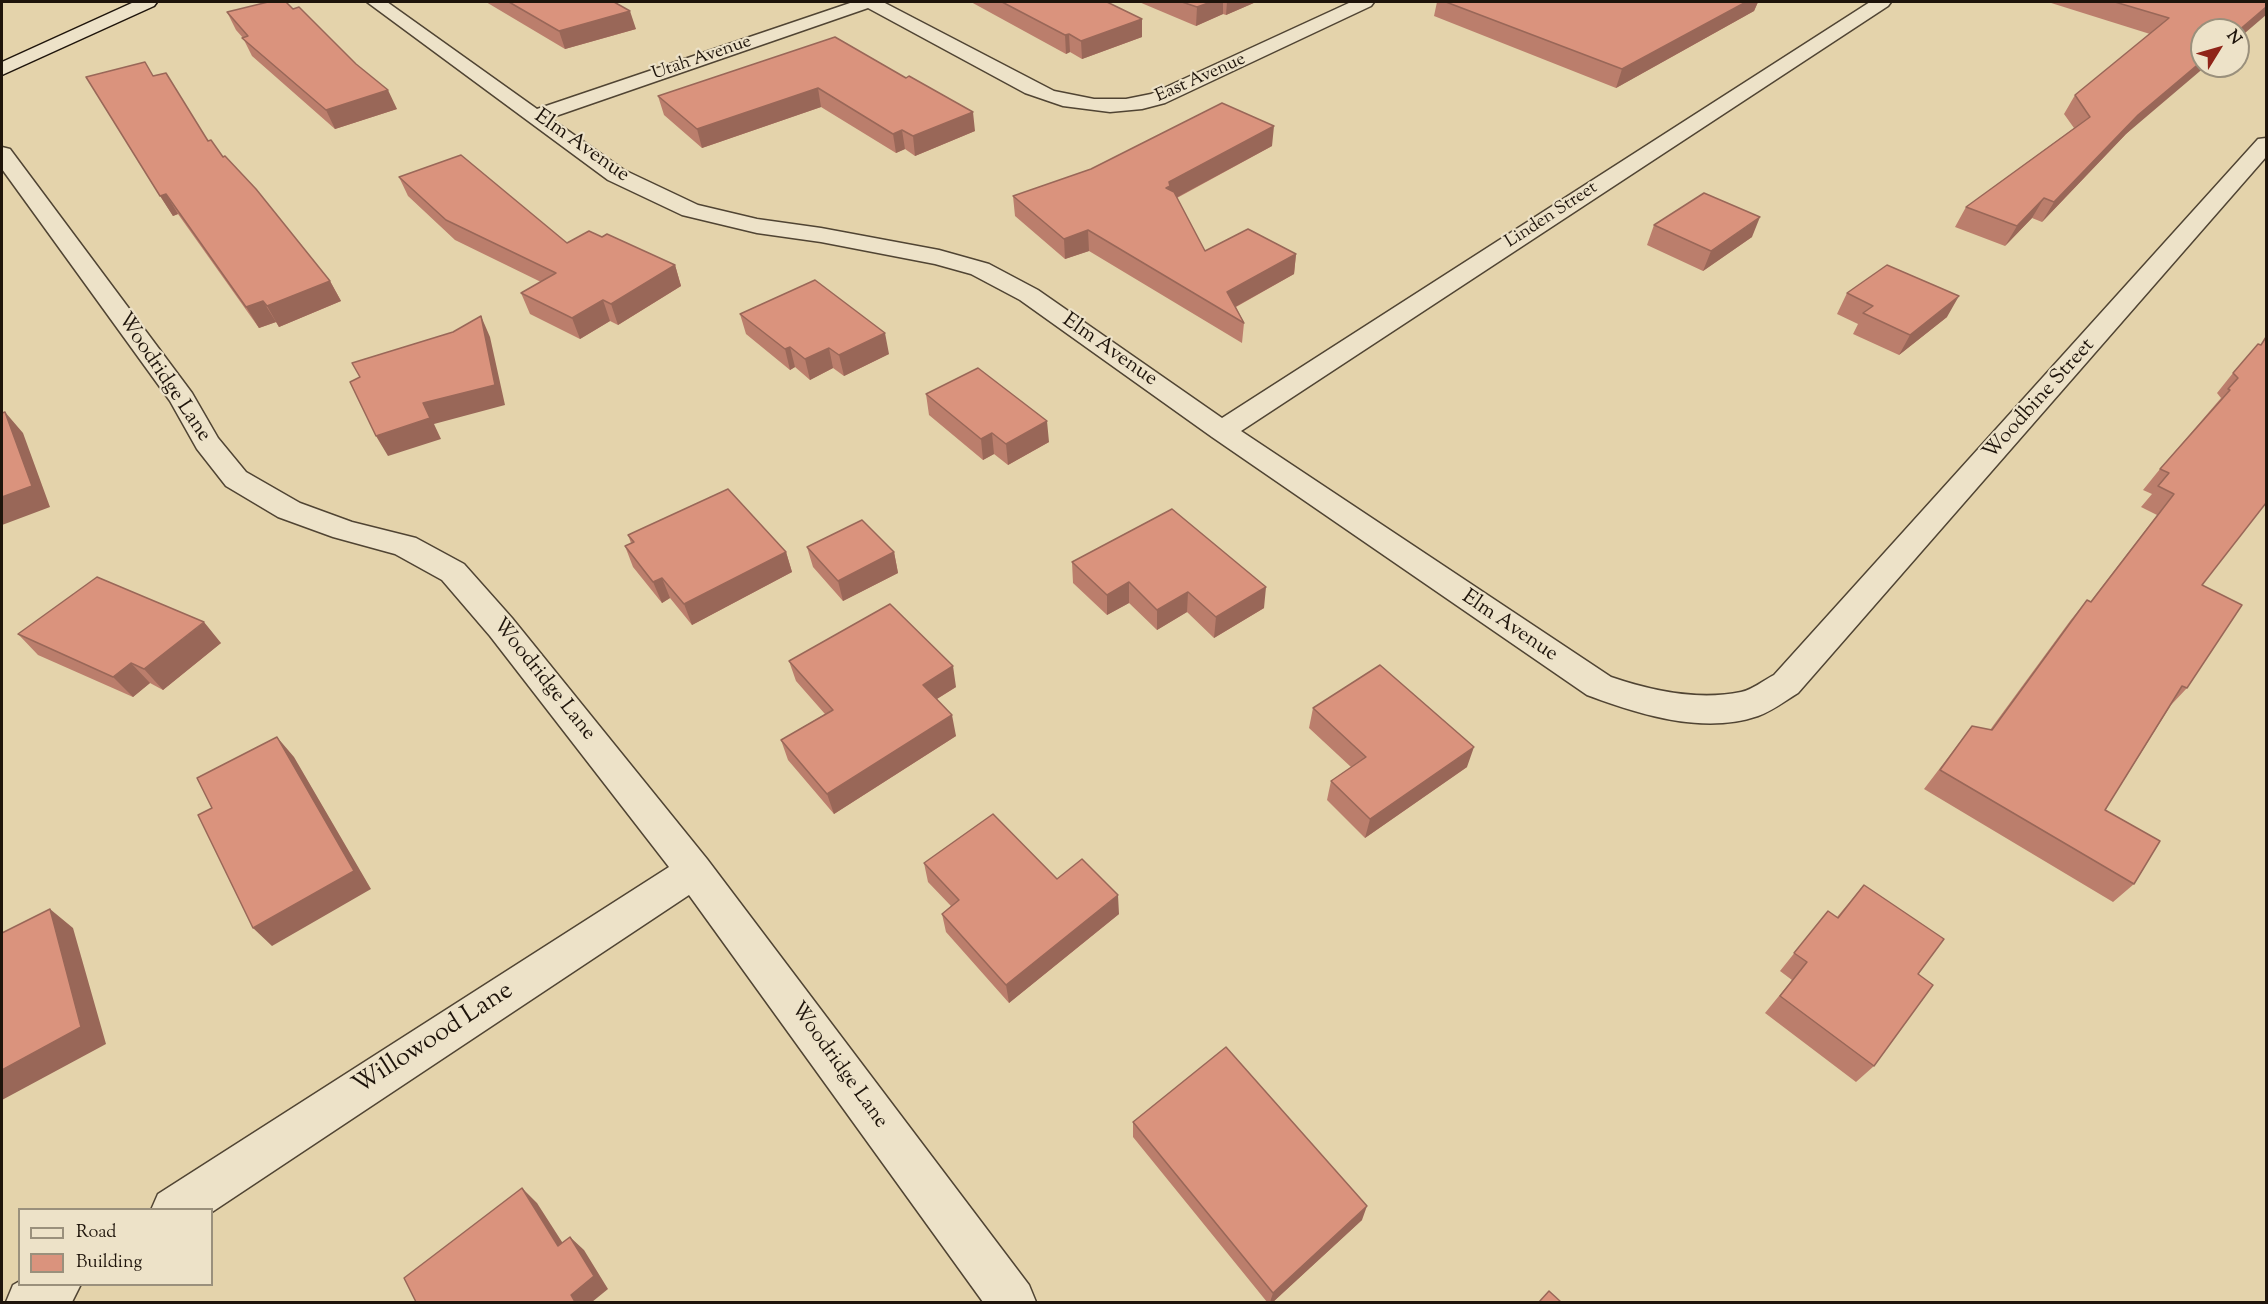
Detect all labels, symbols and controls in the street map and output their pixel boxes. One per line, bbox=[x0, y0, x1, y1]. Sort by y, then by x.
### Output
north arrow bbox=[2190, 18, 2250, 78]
text: N bbox=[2220, 26, 2246, 50]
street label: Utah Avenue bbox=[649, 32, 755, 86]
street label: East Avenue bbox=[1153, 50, 1249, 108]
street label: Elm Avenue bbox=[528, 105, 634, 189]
street label: Linden Street bbox=[1502, 178, 1602, 254]
street label: Woodridge Lane bbox=[111, 309, 215, 447]
street label: Elm Avenue bbox=[1056, 309, 1162, 393]
street label: Woodbine Street bbox=[1979, 334, 2101, 466]
street label: Elm Avenue bbox=[1456, 586, 1562, 668]
street label: Woodridge Lane bbox=[486, 614, 600, 746]
street label: Willowood Lane bbox=[348, 977, 520, 1103]
street label: Woodridge Lane bbox=[784, 998, 892, 1134]
legend bbox=[18, 1208, 213, 1286]
text: Road bbox=[76, 1220, 116, 1246]
text: Building bbox=[76, 1250, 142, 1276]

